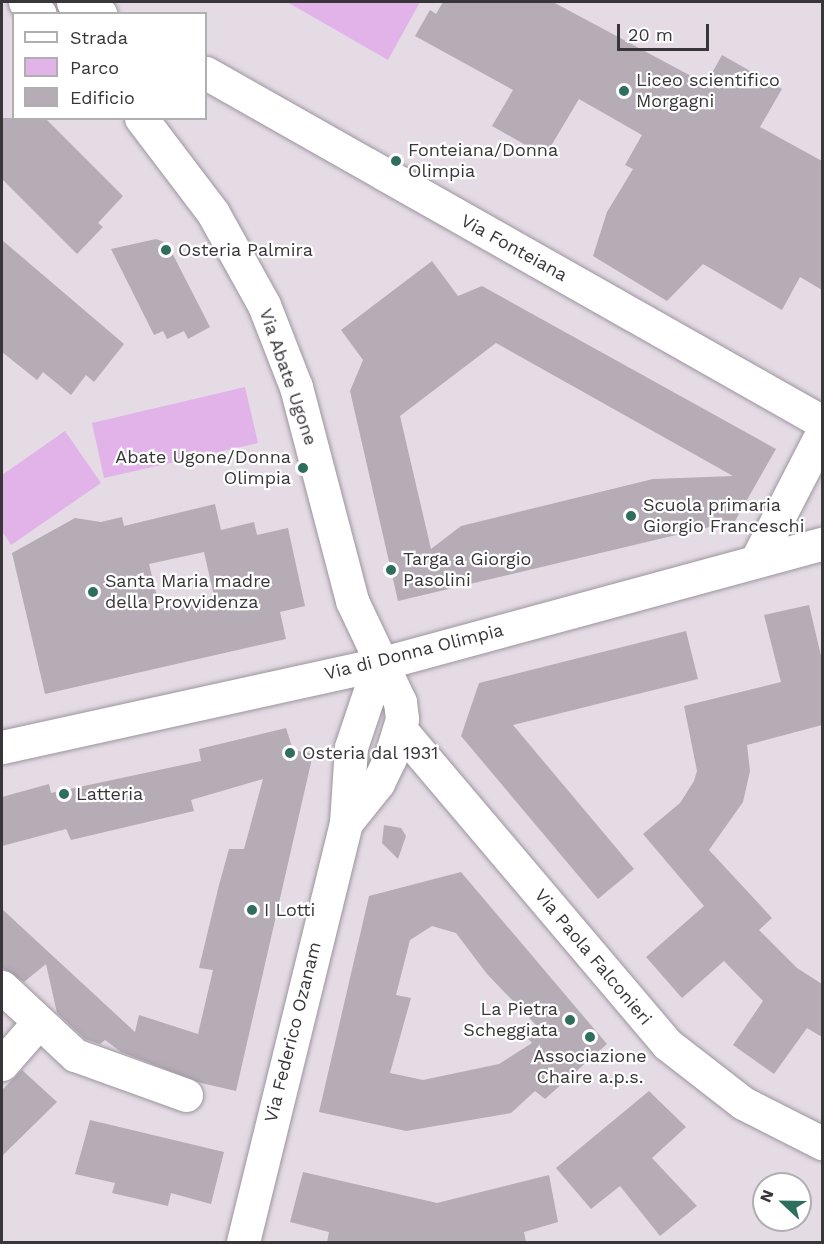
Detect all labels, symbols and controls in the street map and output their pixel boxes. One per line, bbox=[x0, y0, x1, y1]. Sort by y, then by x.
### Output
legend bbox=[12, 12, 207, 120]
scale bar bbox=[620, 12, 712, 50]
text: 20 m bbox=[628, 24, 673, 45]
text: Strada bbox=[70, 27, 128, 48]
text: Parco bbox=[70, 57, 119, 78]
place label: Liceo scientifico Morgagni bbox=[636, 70, 780, 112]
marker: Liceo scientifico Morgagni bbox=[617, 84, 631, 98]
text: Edificio bbox=[70, 87, 135, 108]
place label: Fonteiana/Donna Olimpia bbox=[408, 140, 558, 182]
marker: Fonteiana/Donna Olimpia bbox=[389, 154, 403, 168]
street label: Via Fonteiana bbox=[457, 210, 571, 286]
place label: Osteria Palmira bbox=[178, 239, 313, 261]
marker: Osteria Palmira bbox=[159, 243, 173, 257]
street label: Via Abate Ugone bbox=[254, 305, 322, 449]
place label: Abate Ugone/Donna Olimpia bbox=[115, 447, 291, 490]
marker: Abate Ugone/Donna Olimpia bbox=[296, 461, 310, 475]
place label: Scuola primaria Giorgio Franceschi bbox=[643, 495, 804, 538]
marker: Scuola primaria Giorgio Franceschi bbox=[624, 509, 638, 523]
place label: Targa a Giorgio Pasolini bbox=[403, 549, 532, 592]
marker: Targa a Giorgio Pasolini bbox=[384, 563, 398, 577]
place label: Santa Maria madre della Provvidenza bbox=[105, 571, 271, 614]
marker: Santa Maria madre della Provvidenza bbox=[86, 585, 100, 599]
street label: Via di Donna Olimpia bbox=[322, 619, 506, 685]
place label: Osteria dal 1931 bbox=[302, 742, 440, 764]
marker: Osteria dal 1931 bbox=[283, 746, 297, 760]
place label: Latteria bbox=[76, 783, 143, 805]
marker: Latteria bbox=[57, 787, 71, 801]
street label: Via Paola Falconieri bbox=[530, 884, 656, 1030]
place label: I Lotti bbox=[264, 899, 315, 921]
marker: I Lotti bbox=[245, 903, 259, 917]
street label: Via Federico Ozanam bbox=[260, 939, 326, 1125]
place label: La Pietra Scheggiata bbox=[463, 999, 558, 1042]
marker: La Pietra Scheggiata bbox=[563, 1013, 577, 1027]
marker: Associazione Chaire a.p.s. bbox=[583, 1030, 597, 1044]
place label: Associazione Chaire a.p.s. bbox=[533, 1046, 647, 1088]
north arrow bbox=[752, 1172, 812, 1232]
text: N bbox=[756, 1187, 778, 1205]

